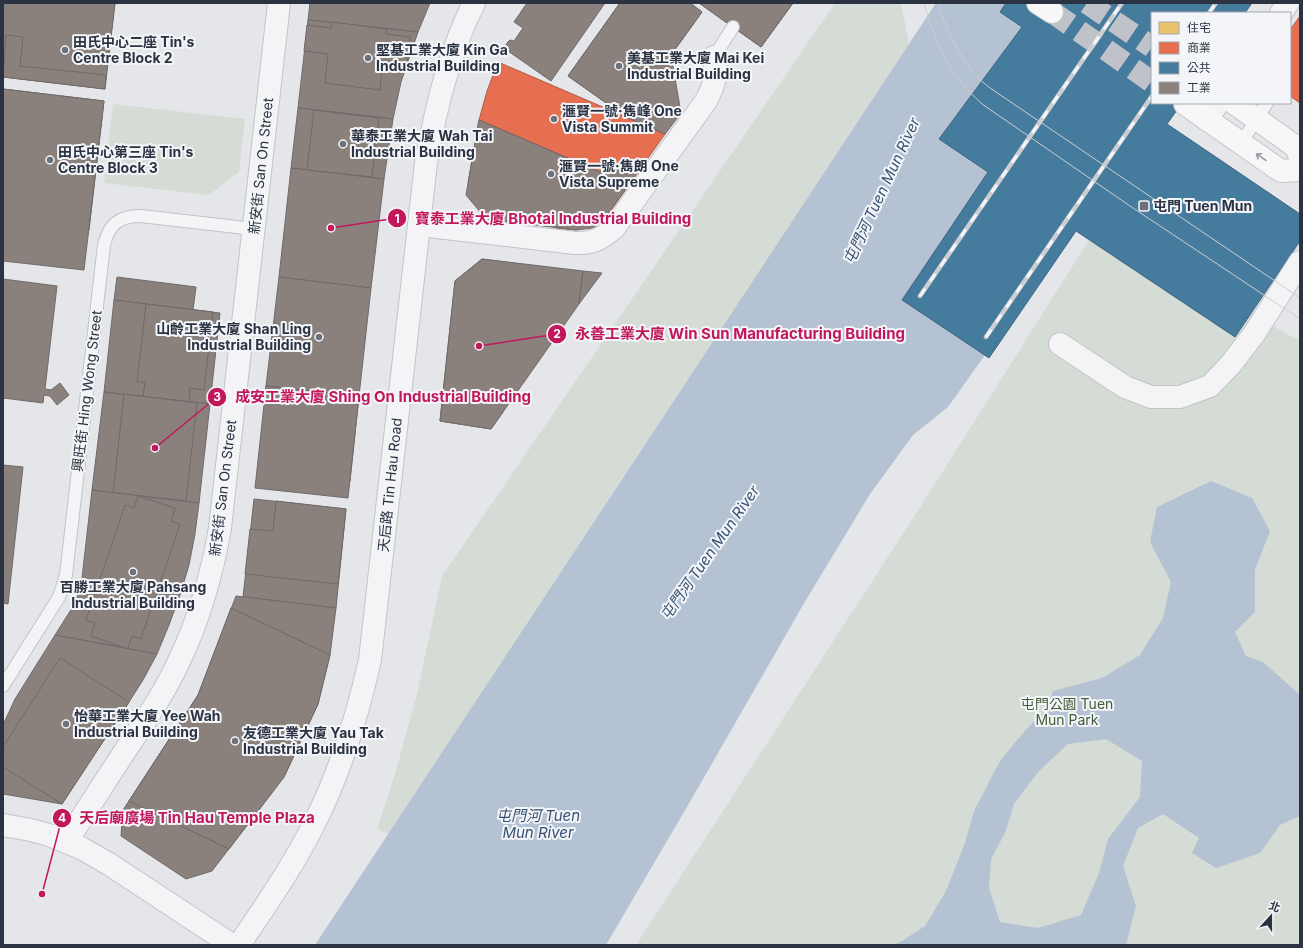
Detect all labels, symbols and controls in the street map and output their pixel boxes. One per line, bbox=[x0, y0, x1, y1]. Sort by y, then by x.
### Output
legend bbox=[1151, 12, 1291, 104]
text: 住宅 bbox=[1187, 20, 1211, 35]
place label: 田氏中心二座 Tin's Centre Block 2 bbox=[73, 33, 195, 66]
text: 商業 bbox=[1187, 40, 1211, 55]
place label: 堅基工業大廈 Kin Ga Industrial Building bbox=[376, 41, 508, 74]
marker: 田氏中心二座 Tin's Centre Block 2 bbox=[60, 45, 70, 55]
place label: 美基工業大廈 Mai Kei Industrial Building bbox=[627, 49, 764, 82]
marker: 堅基工業大廈 Kin Ga Industrial Building bbox=[363, 53, 373, 63]
text: 公共 bbox=[1187, 60, 1211, 75]
marker: 美基工業大廈 Mai Kei Industrial Building bbox=[614, 61, 624, 71]
text: 工業 bbox=[1187, 80, 1211, 95]
street label: 新安街 San On Street bbox=[245, 96, 276, 235]
place label: 滙賢一號·雋峰 One Vista Summit bbox=[562, 102, 682, 135]
marker: 滙賢一號·雋峰 One Vista Summit bbox=[549, 114, 559, 124]
water label: 屯門河 Tuen Mun River bbox=[839, 114, 924, 267]
place label: 華泰工業大廈 Wah Tai Industrial Building bbox=[351, 127, 493, 160]
marker: 華泰工業大廈 Wah Tai Industrial Building bbox=[338, 139, 348, 149]
place label: 田氏中心第三座 Tin's Centre Block 3 bbox=[58, 143, 194, 176]
one-way arrow bbox=[1256, 153, 1267, 161]
marker: 田氏中心第三座 Tin's Centre Block 3 bbox=[45, 155, 55, 165]
place label: 滙賢一號·雋朗 One Vista Supreme bbox=[559, 157, 679, 190]
marker: 滙賢一號·雋朗 One Vista Supreme bbox=[546, 169, 556, 179]
place label: 屯門 Tuen Mun bbox=[1153, 197, 1252, 214]
marker: 屯門 Tuen Mun bbox=[1138, 200, 1150, 212]
callout: 寶泰工業大廈 Bhotai Industrial Building bbox=[387, 205, 699, 232]
text: 寶泰工業大廈 Bhotai Industrial Building bbox=[415, 209, 691, 228]
text: 1 bbox=[394, 211, 400, 226]
street label: 興旺街 Hing Wong Street bbox=[68, 309, 105, 473]
place label: 山齡工業大廈 Shan Ling Industrial Building bbox=[156, 320, 311, 353]
callout: 永善工業大廈 Win Sun Manufacturing Building bbox=[547, 321, 913, 348]
text: 永善工業大廈 Win Sun Manufacturing Building bbox=[575, 324, 905, 343]
text: 2 bbox=[553, 326, 561, 341]
marker: 山齡工業大廈 Shan Ling Industrial Building bbox=[314, 332, 324, 342]
callout: 成安工業大廈 Shing On Industrial Building bbox=[207, 383, 539, 410]
text: 成安工業大廈 Shing On Industrial Building bbox=[235, 387, 531, 406]
text: 3 bbox=[213, 389, 221, 404]
street label: 天后路 Tin Hau Road bbox=[374, 417, 405, 553]
street label: 新安街 San On Street bbox=[206, 418, 239, 557]
water label: 屯門河 Tuen Mun River bbox=[656, 482, 763, 624]
marker: 百勝工業大廈 Pahsang Industrial Building bbox=[128, 567, 138, 577]
place label: 百勝工業大廈 Pahsang Industrial Building bbox=[60, 578, 206, 611]
park label: 屯門公園 Tuen Mun Park bbox=[1021, 695, 1113, 728]
place label: 怡華工業大廈 Yee Wah Industrial Building bbox=[74, 707, 221, 740]
marker: 怡華工業大廈 Yee Wah Industrial Building bbox=[61, 719, 71, 729]
place label: 友德工業大廈 Yau Tak Industrial Building bbox=[243, 724, 385, 757]
marker: 友德工業大廈 Yau Tak Industrial Building bbox=[230, 736, 240, 746]
callout: 天后廟廣場 Tin Hau Temple Plaza bbox=[52, 804, 323, 831]
water label: 屯門河 Tuen Mun River bbox=[496, 806, 580, 842]
text: 天后廟廣場 Tin Hau Temple Plaza bbox=[79, 808, 315, 827]
text: 4 bbox=[58, 810, 66, 825]
north arrow bbox=[1251, 896, 1291, 936]
text: 北 bbox=[1267, 898, 1282, 915]

